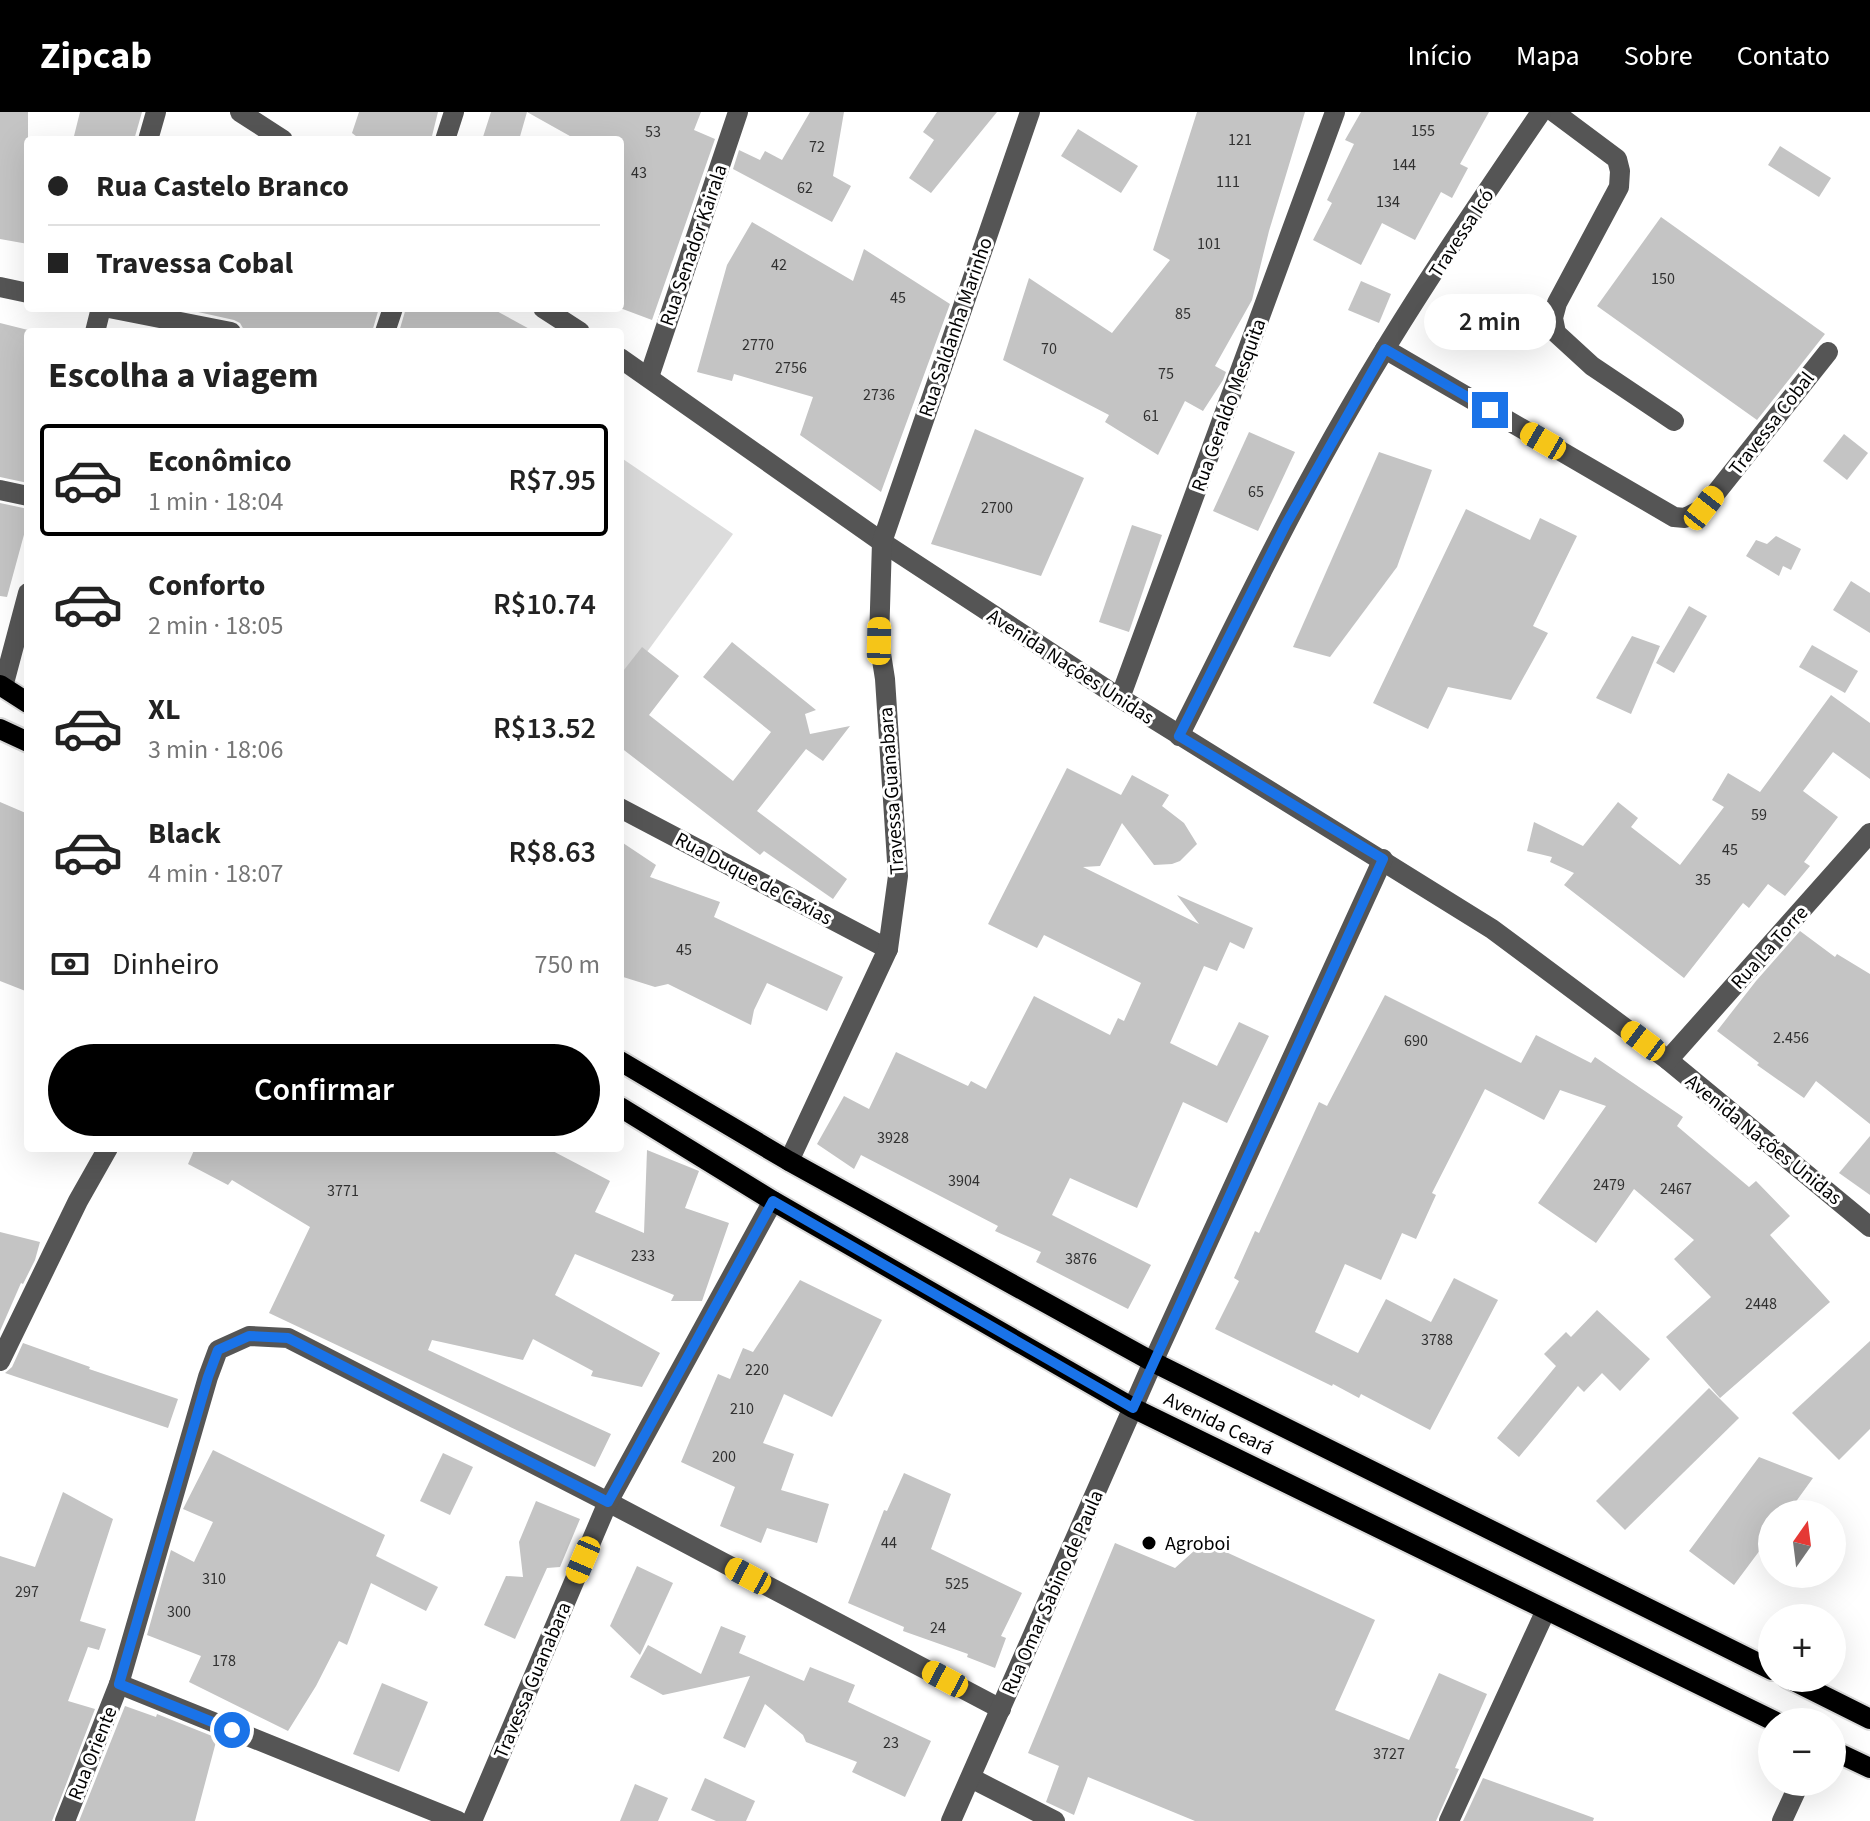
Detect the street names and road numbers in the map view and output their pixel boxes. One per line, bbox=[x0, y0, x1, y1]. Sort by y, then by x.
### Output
street label: Rua Senador Kairala bbox=[653, 161, 735, 330]
street label: Travessa Icó bbox=[1423, 183, 1501, 284]
street label: Rua Saldanha Marinho bbox=[912, 234, 1000, 421]
street label: Rua Geraldo Mesquita bbox=[1185, 315, 1273, 496]
street label: Travessa Cobal bbox=[1722, 366, 1821, 481]
street label: Avenida Nações Unidas bbox=[981, 602, 1159, 731]
street label: Travessa Guanabara bbox=[872, 706, 912, 876]
street label: Rua Duque de Caxias bbox=[670, 826, 837, 932]
street label: Rua La Torre bbox=[1725, 900, 1815, 996]
street label: Avenida Nações Unidas bbox=[1679, 1068, 1848, 1212]
street label: Avenida Ceará bbox=[1159, 1385, 1278, 1462]
street label: Rua Omar Sabino de Paula bbox=[995, 1486, 1111, 1699]
street label: Travessa Guanabara bbox=[487, 1598, 579, 1763]
street label: Rua Oriente bbox=[61, 1702, 124, 1804]

